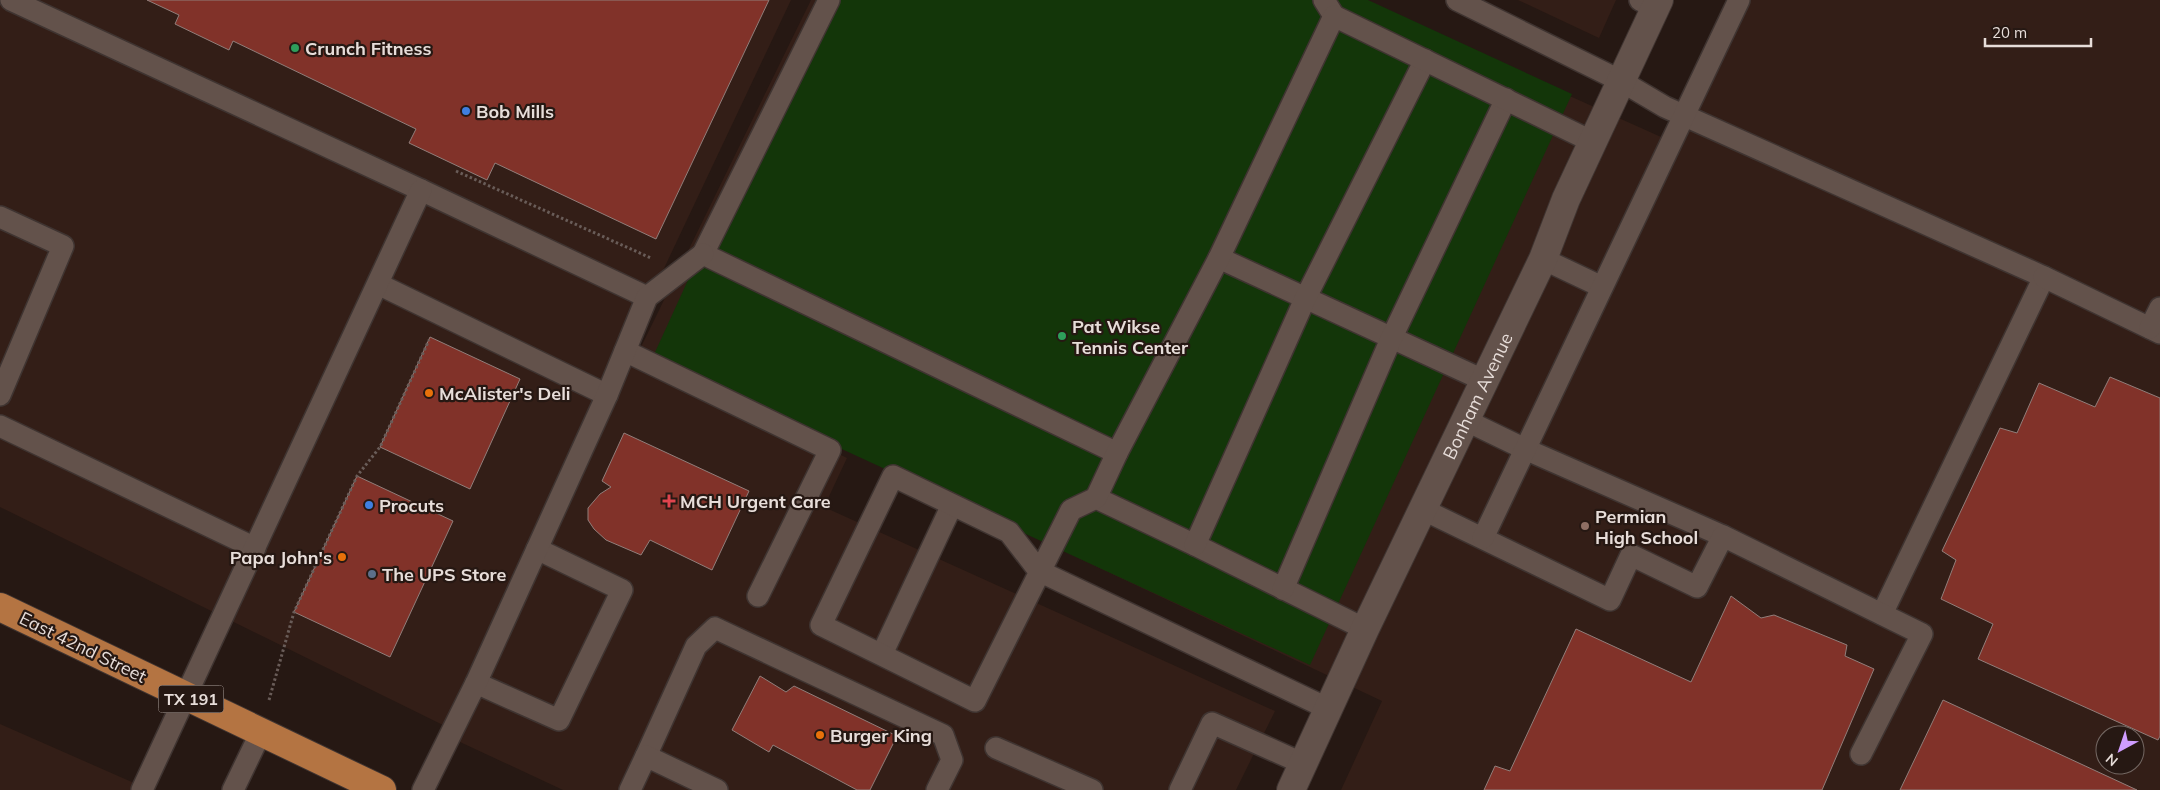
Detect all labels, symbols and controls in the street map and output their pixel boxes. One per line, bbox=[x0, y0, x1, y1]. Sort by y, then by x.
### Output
scale bar bbox=[1985, 15, 2091, 47]
text: 20 m bbox=[1992, 23, 2027, 42]
place label: Crunch Fitness bbox=[305, 37, 431, 60]
marker: Crunch Fitness bbox=[289, 42, 301, 54]
place label: Bob Mills bbox=[476, 100, 554, 123]
marker: Bob Mills bbox=[460, 105, 472, 117]
place label: Pat Wikse Tennis Center bbox=[1072, 315, 1189, 359]
street label: Bonham Avenue bbox=[1437, 329, 1517, 463]
marker: Pat Wikse Tennis Center bbox=[1056, 330, 1068, 342]
place label: McAlister's Deli bbox=[439, 382, 571, 405]
marker: McAlister's Deli bbox=[423, 387, 435, 399]
place label: MCH Urgent Care bbox=[680, 490, 831, 513]
place label: Procuts bbox=[379, 494, 444, 517]
marker: MCH Urgent Care bbox=[662, 494, 676, 508]
marker: Procuts bbox=[363, 499, 375, 511]
place label: Permian High School bbox=[1595, 505, 1698, 549]
marker: Permian High School bbox=[1579, 520, 1591, 532]
place label: Papa John's bbox=[230, 546, 332, 569]
marker: Papa John's bbox=[336, 551, 348, 563]
place label: The UPS Store bbox=[382, 563, 506, 586]
marker: The UPS Store bbox=[366, 568, 378, 580]
street label: East 42nd Street bbox=[16, 606, 150, 688]
road number: TX 191 bbox=[158, 686, 224, 712]
place label: Burger King bbox=[830, 724, 932, 747]
north arrow bbox=[2095, 725, 2145, 775]
marker: Burger King bbox=[814, 729, 826, 741]
text: N bbox=[2102, 750, 2121, 770]

